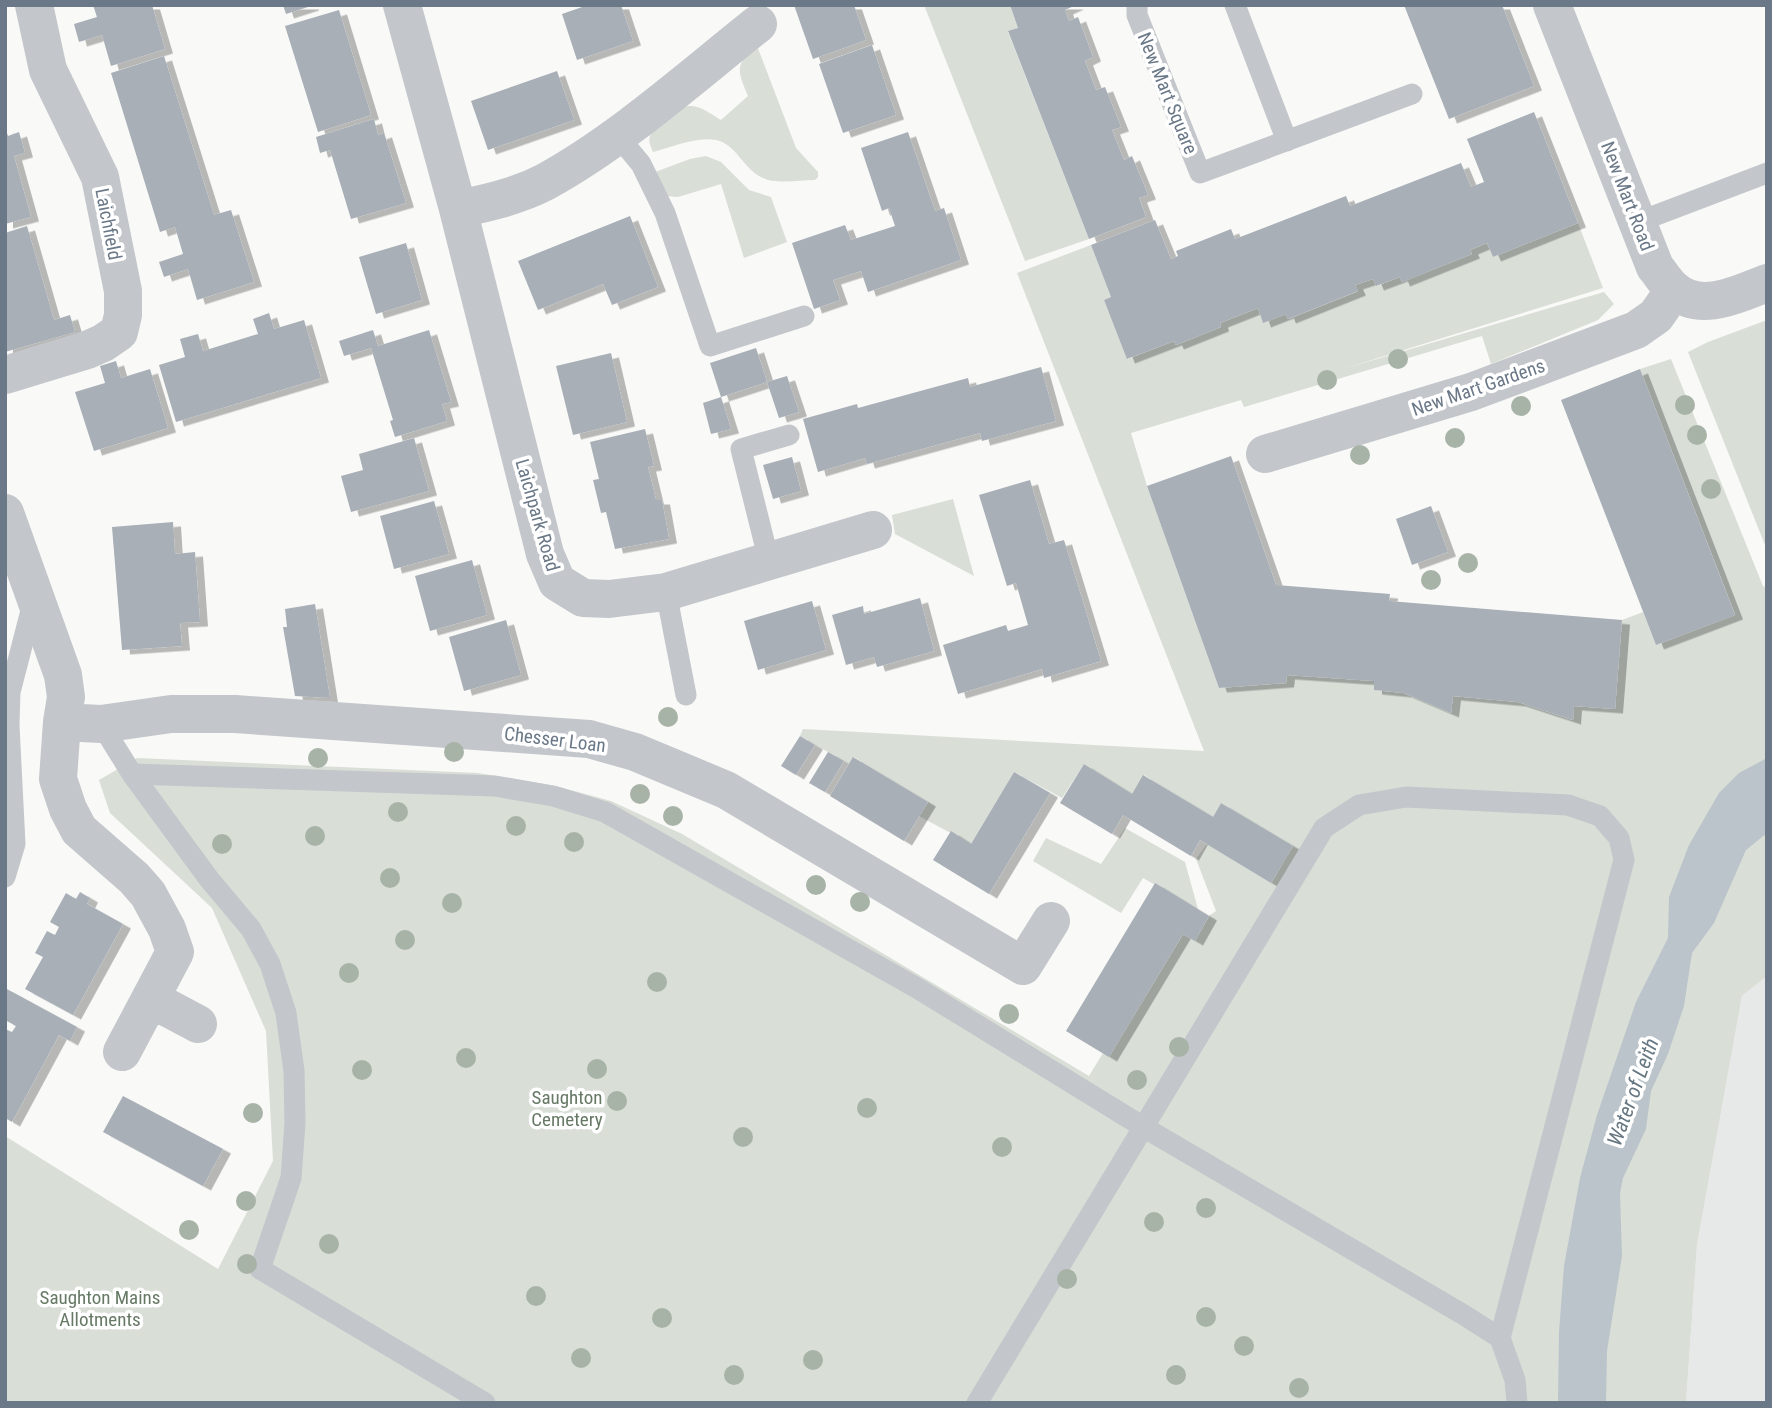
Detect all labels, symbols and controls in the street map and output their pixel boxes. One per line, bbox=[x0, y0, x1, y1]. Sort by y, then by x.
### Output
street label: New Mart Square bbox=[1133, 29, 1202, 157]
street label: New Mart Road bbox=[1596, 138, 1659, 254]
street label: Laichfield bbox=[90, 186, 127, 262]
street label: New Mart Gardens bbox=[1409, 354, 1548, 421]
street label: Laichpark Road bbox=[511, 456, 565, 574]
street label: Chesser Loan bbox=[503, 722, 607, 757]
water label: Water of Leith bbox=[1602, 1035, 1664, 1149]
park label: Saughton Cemetery bbox=[531, 1086, 603, 1131]
park label: Saughton Mains Allotments bbox=[40, 1286, 160, 1331]

